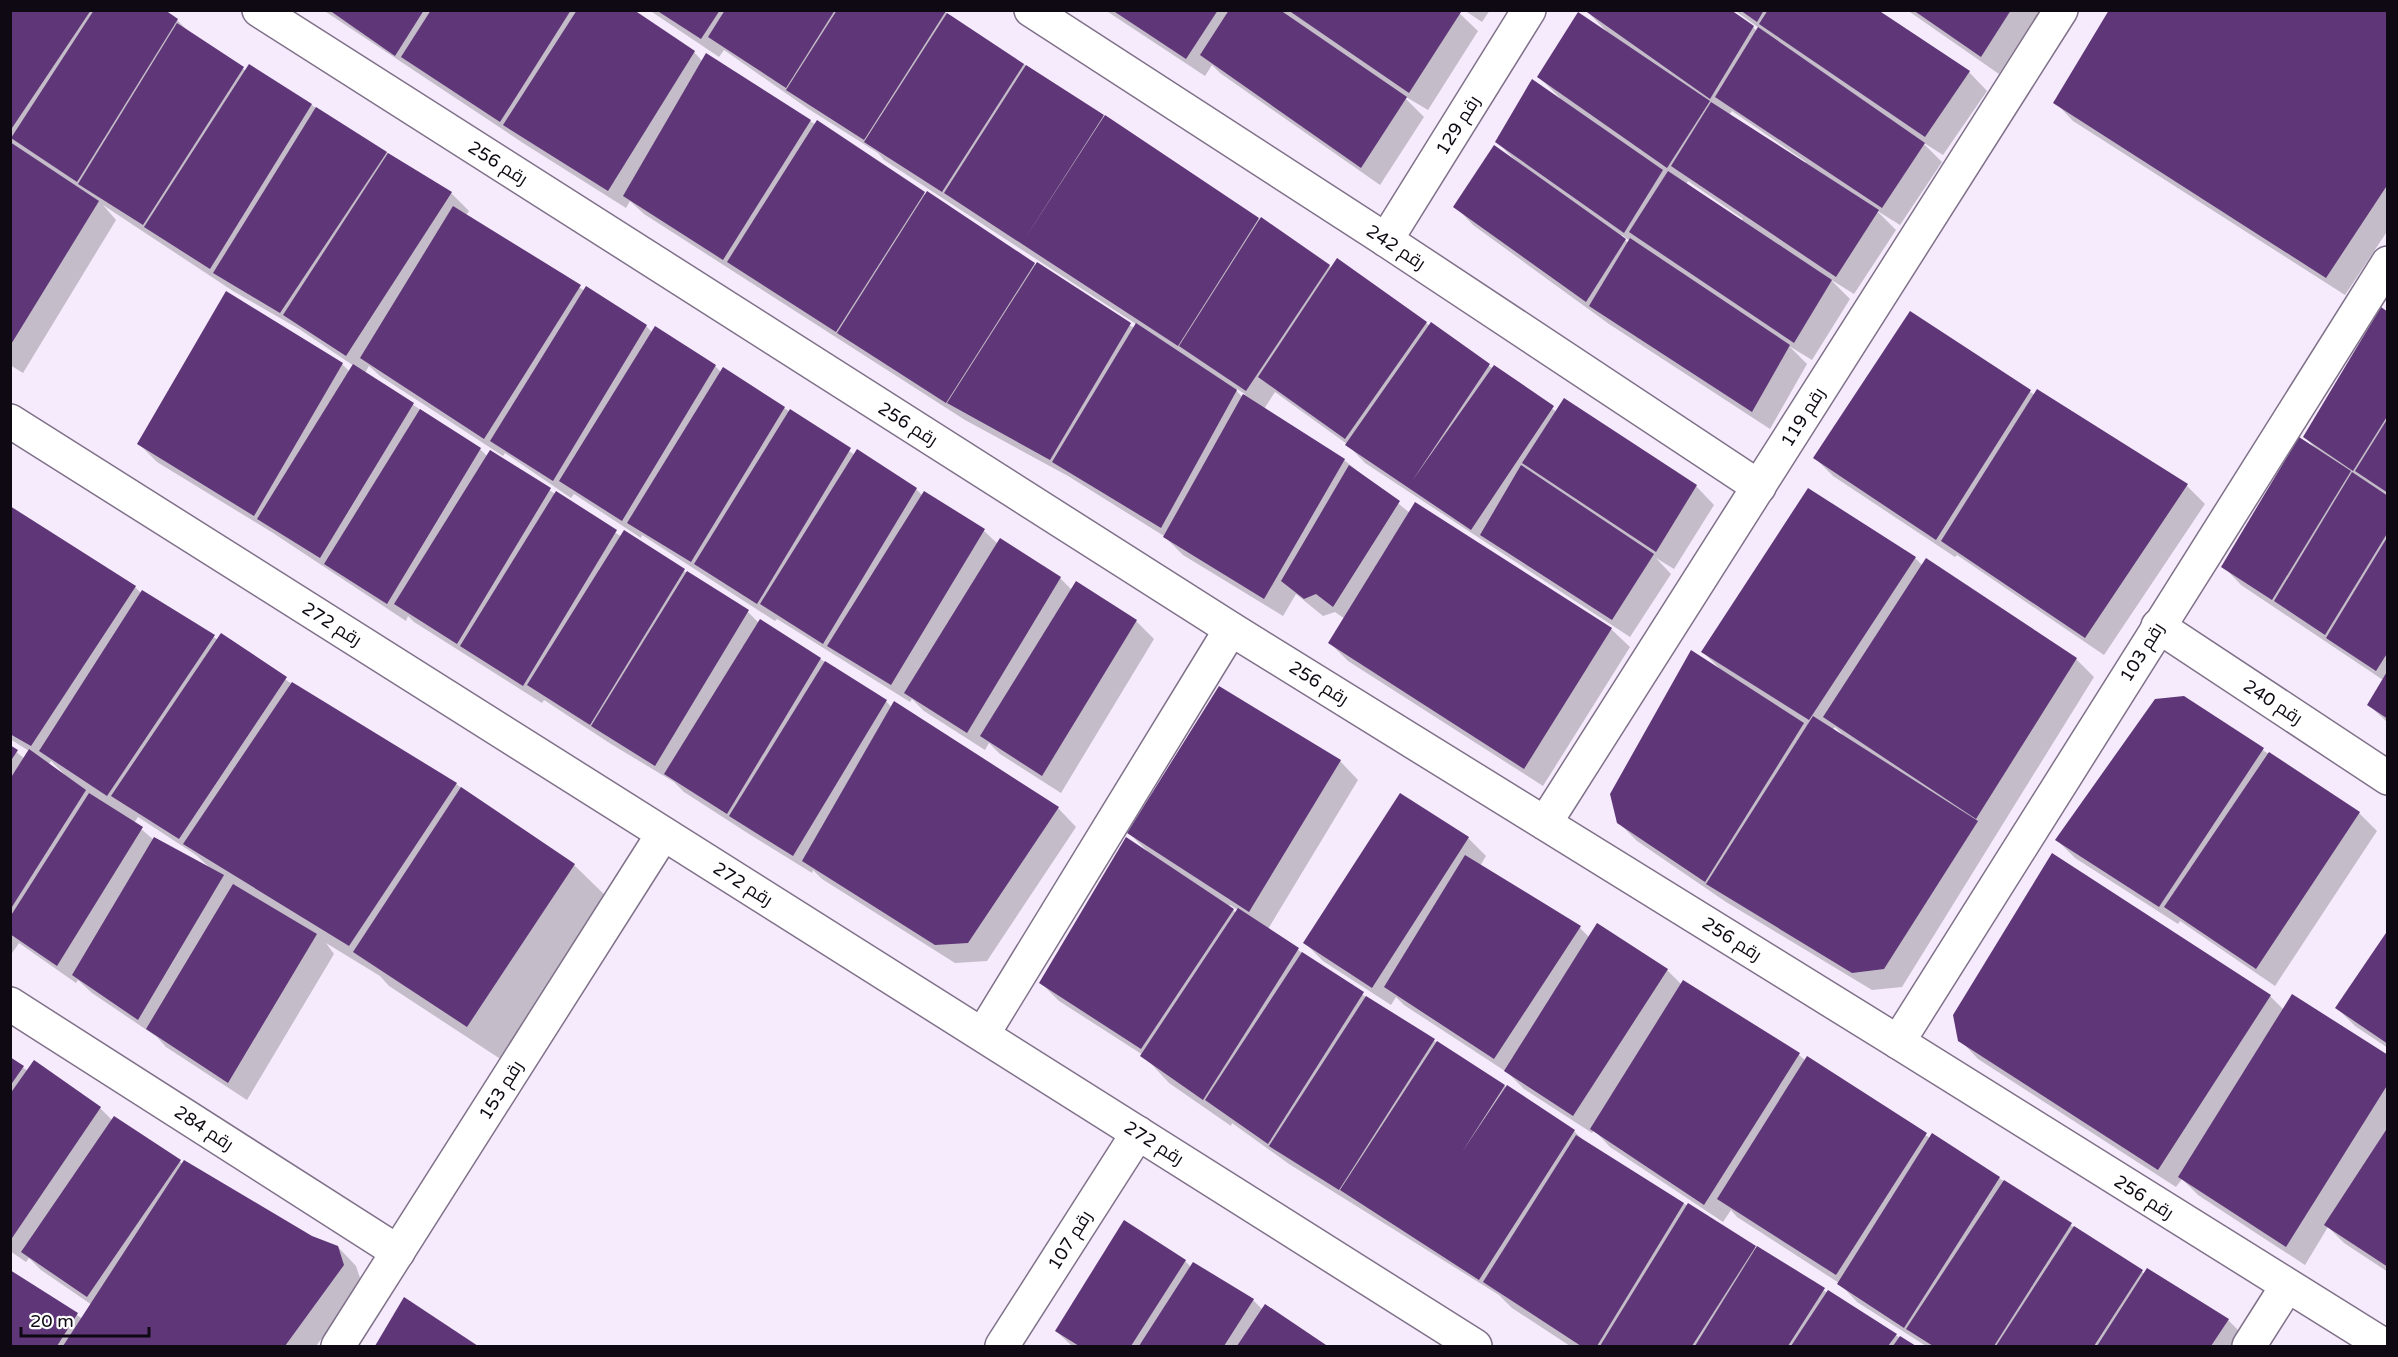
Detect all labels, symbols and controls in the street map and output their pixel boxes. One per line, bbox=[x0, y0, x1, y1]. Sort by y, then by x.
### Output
street label: رقم 129 bbox=[1431, 91, 1486, 159]
street label: رقم 256 bbox=[464, 136, 532, 191]
street label: رقم 242 bbox=[1362, 220, 1430, 275]
street label: رقم 119 bbox=[1776, 383, 1831, 451]
street label: رقم 256 bbox=[874, 397, 942, 452]
street label: رقم 272 bbox=[298, 597, 366, 652]
street label: رقم 103 bbox=[2115, 618, 2170, 686]
street label: رقم 256 bbox=[1285, 656, 1353, 711]
street label: رقم 240 bbox=[2239, 675, 2307, 730]
street label: رقم 272 bbox=[709, 857, 777, 912]
street label: رقم 256 bbox=[1698, 912, 1766, 967]
street label: رقم 153 bbox=[474, 1056, 529, 1124]
street label: رقم 284 bbox=[170, 1101, 238, 1156]
street label: رقم 272 bbox=[1120, 1116, 1188, 1171]
street label: رقم 256 bbox=[2110, 1170, 2178, 1225]
street label: رقم 107 bbox=[1043, 1206, 1098, 1274]
scale bar bbox=[21, 1300, 148, 1338]
text: 20 m bbox=[30, 1310, 74, 1332]

